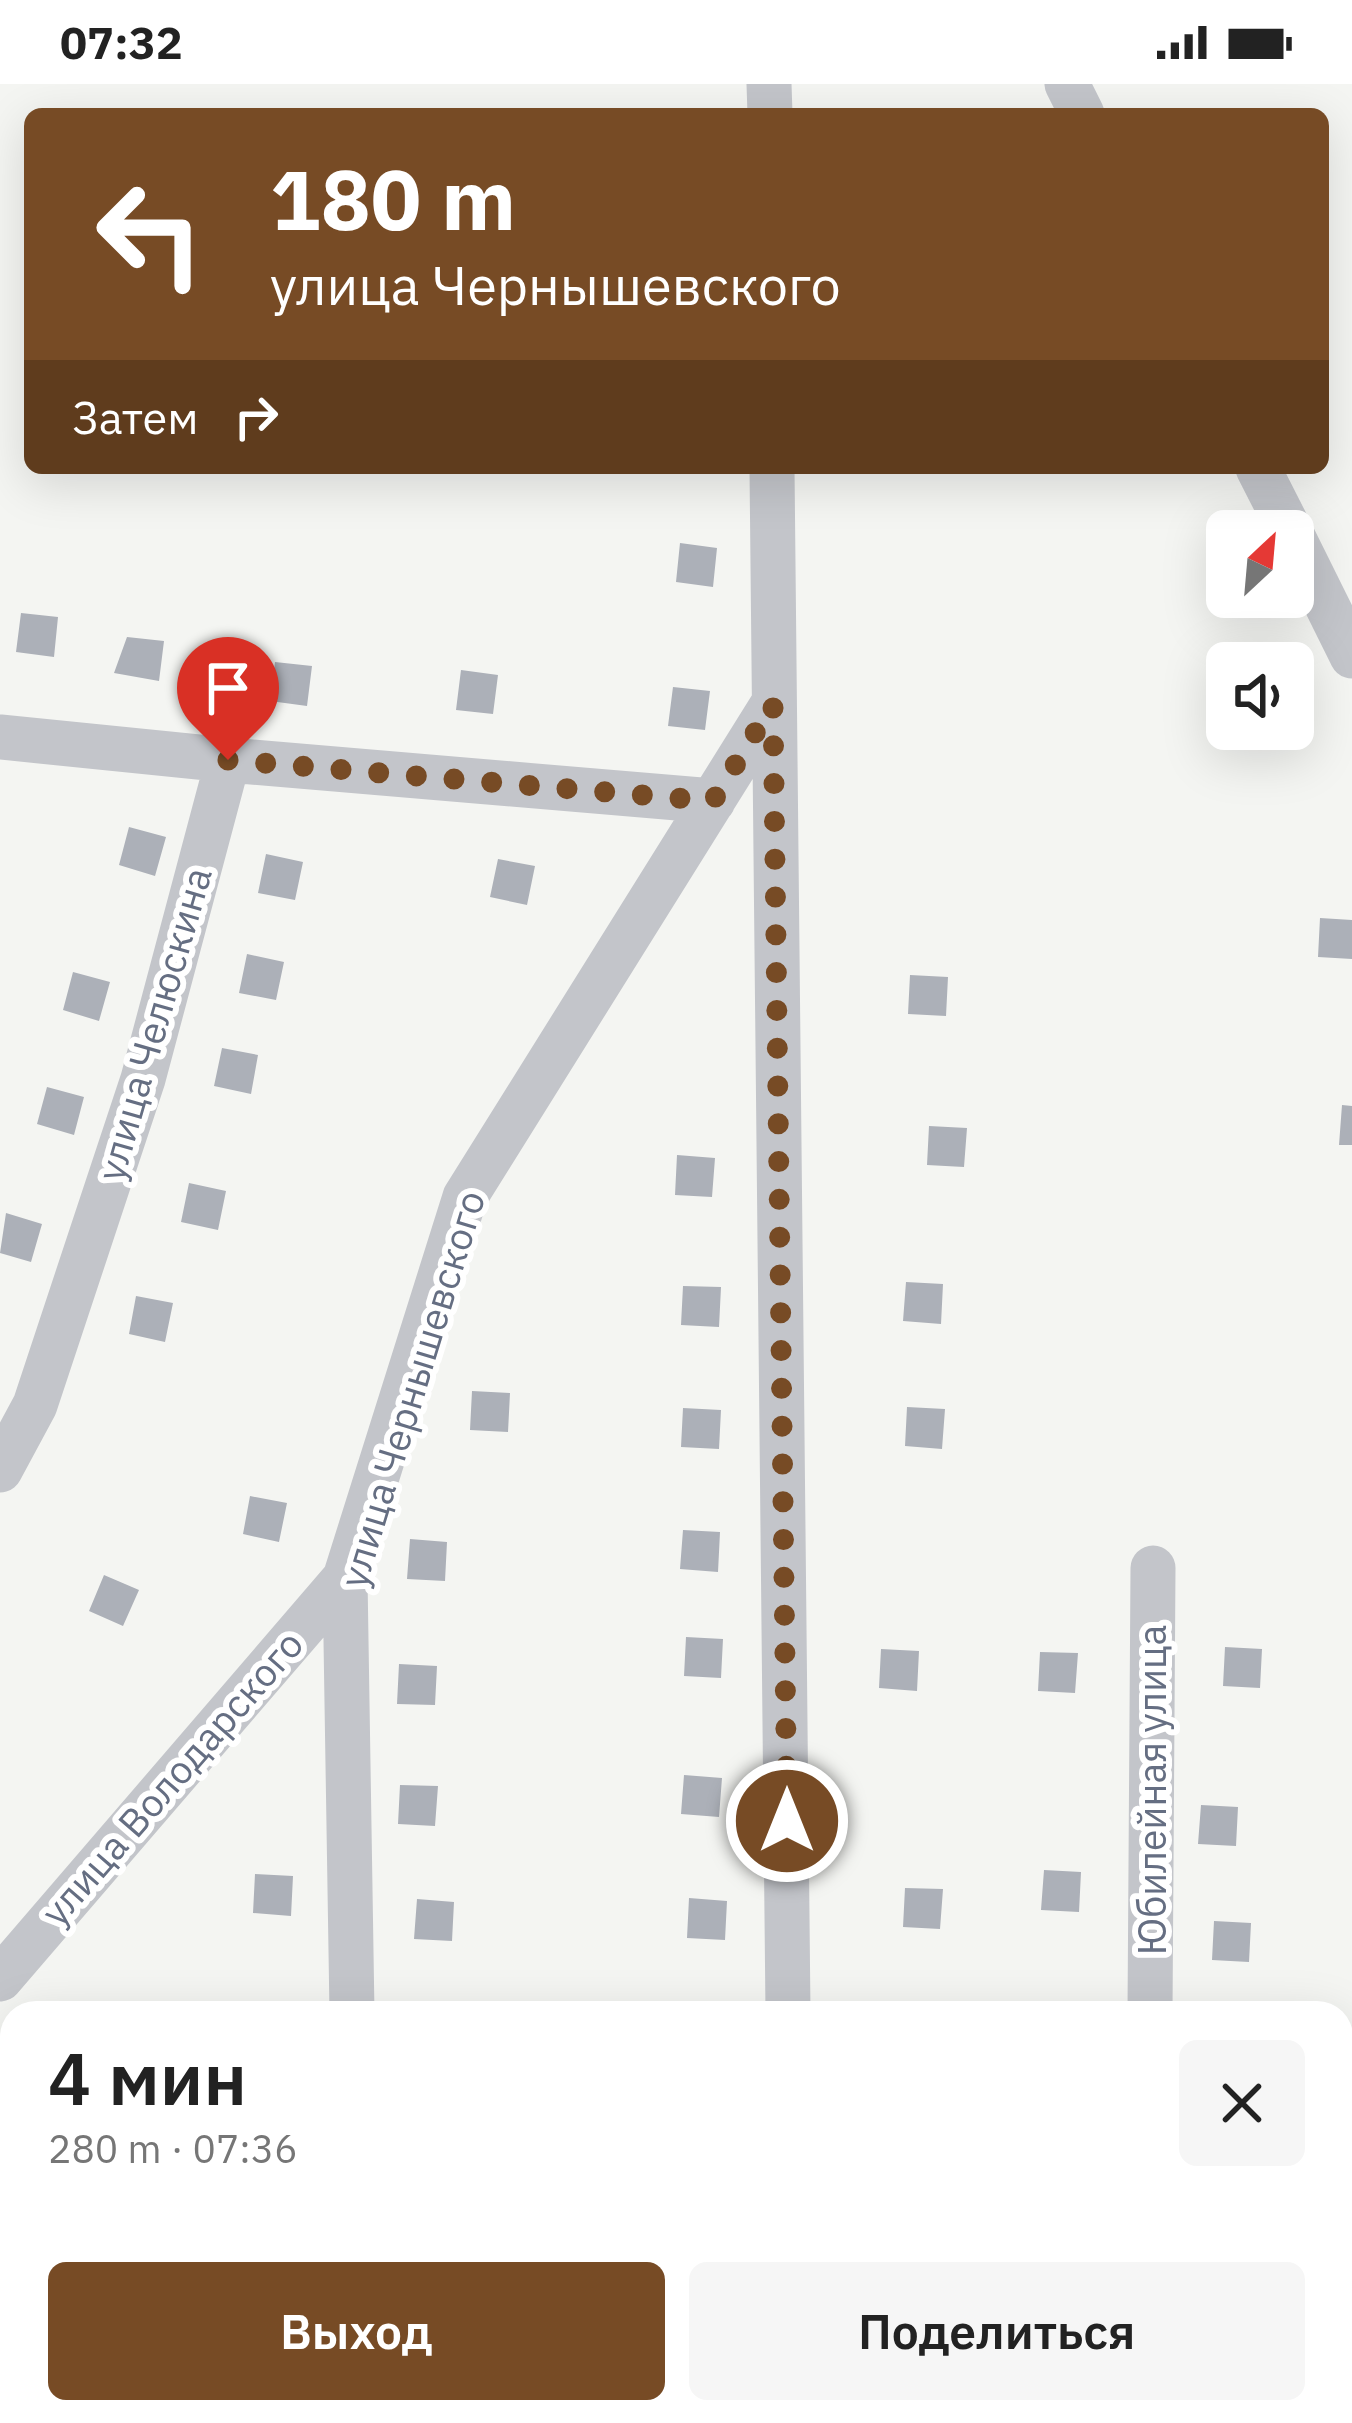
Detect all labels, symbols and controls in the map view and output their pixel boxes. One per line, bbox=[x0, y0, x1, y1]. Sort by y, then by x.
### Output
text: 07:32 bbox=[60, 13, 183, 71]
text: 180 m bbox=[270, 144, 516, 253]
icon: left bbox=[72, 156, 228, 312]
text: улица Чернышевского bbox=[270, 250, 841, 320]
icon: right bbox=[223, 384, 289, 450]
text: Затем bbox=[72, 388, 199, 446]
north arrow bbox=[1206, 510, 1314, 618]
map controls bbox=[1206, 510, 1314, 750]
pin bbox=[177, 637, 279, 760]
button: sound bbox=[1206, 642, 1314, 750]
icon: arrive bbox=[195, 655, 261, 721]
street label: улица Челюскина bbox=[84, 861, 223, 1187]
street label: улица Чернышевского bbox=[327, 1184, 496, 1593]
street label: улица Володарского bbox=[29, 1619, 314, 1936]
street label: Юбилейная улица bbox=[1126, 1625, 1177, 1955]
position arrow bbox=[724, 1758, 850, 1884]
text: 4 мин bbox=[48, 2031, 247, 2125]
button: close bbox=[1179, 2040, 1305, 2166]
text: 280 m · 07:36 bbox=[48, 2123, 298, 2174]
button: Выход bbox=[48, 2262, 665, 2400]
button: Поделиться bbox=[689, 2262, 1305, 2400]

